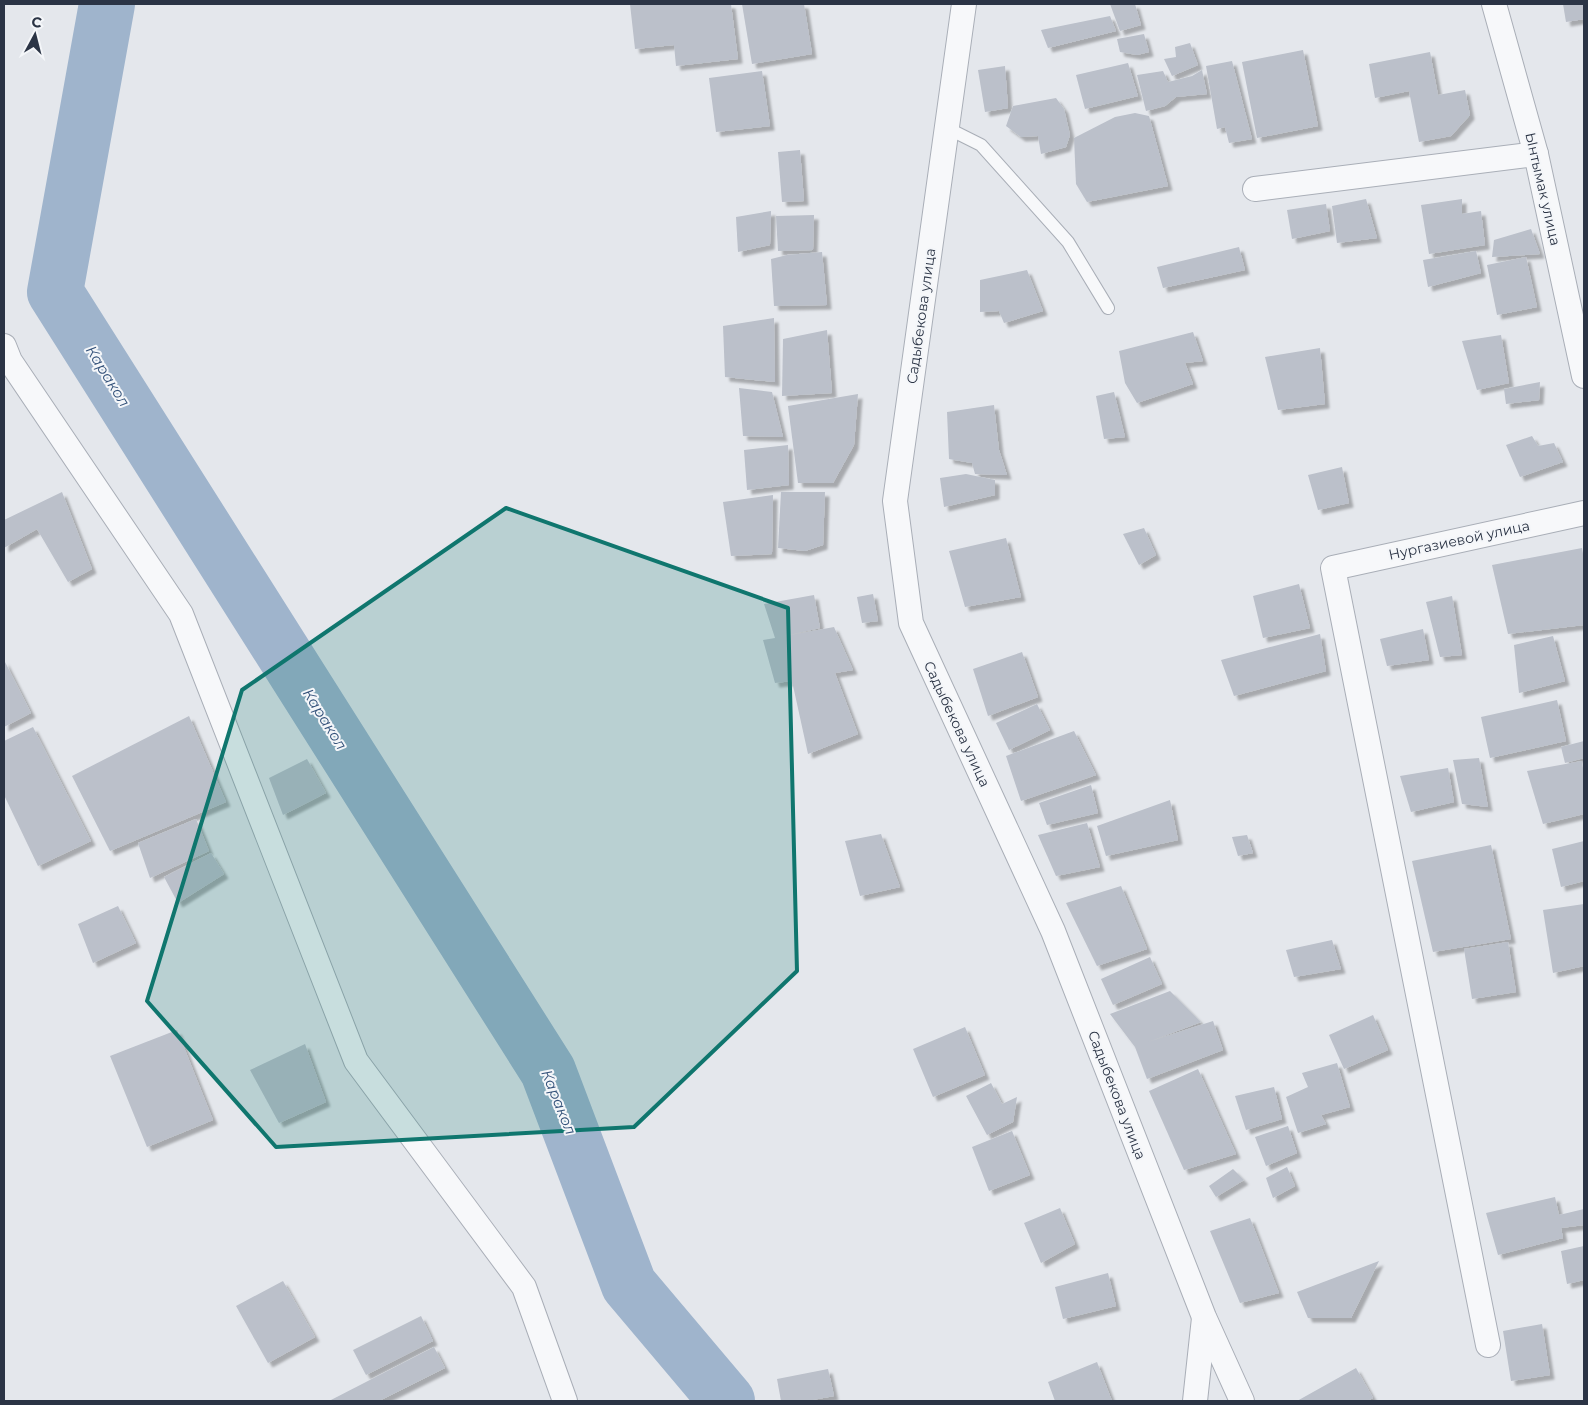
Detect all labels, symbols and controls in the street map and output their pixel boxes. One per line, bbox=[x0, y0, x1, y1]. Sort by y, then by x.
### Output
north arrow bbox=[10, 10, 60, 60]
text: С bbox=[30, 13, 43, 32]
street label: Ынтымак улица bbox=[1521, 131, 1565, 247]
street label: Садыбекова улица bbox=[903, 247, 939, 385]
water label: Каракол bbox=[82, 342, 134, 410]
street label: Нургазиевой улица bbox=[1387, 516, 1531, 564]
street label: Садыбекова улица bbox=[920, 658, 994, 790]
water label: Каракол bbox=[299, 685, 351, 753]
street label: Садыбекова улица bbox=[1084, 1028, 1150, 1162]
water label: Каракол bbox=[537, 1067, 581, 1137]

